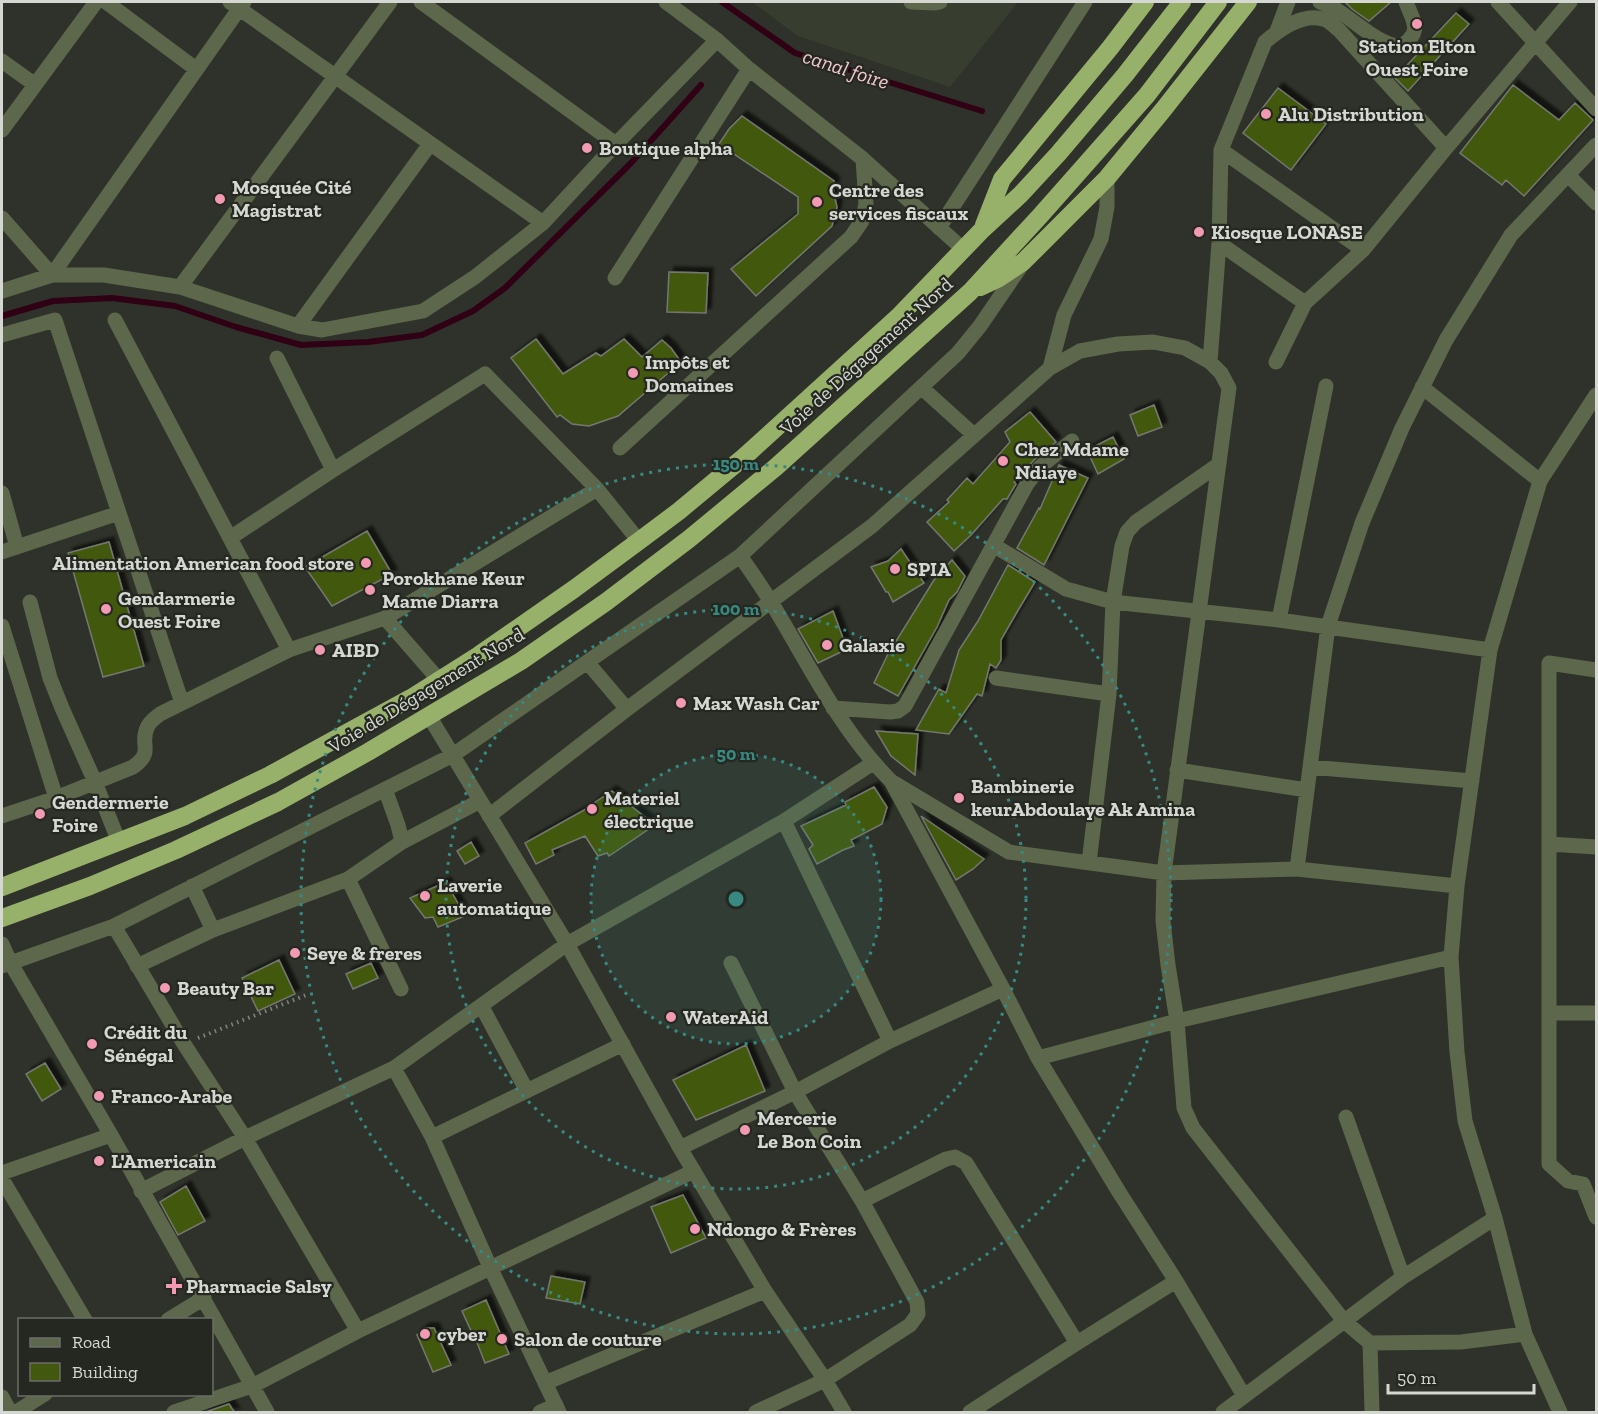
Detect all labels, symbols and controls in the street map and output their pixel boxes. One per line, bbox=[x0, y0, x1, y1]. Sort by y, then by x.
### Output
marker: Station Elton Ouest Foire bbox=[1410, 17, 1424, 31]
place label: Station Elton Ouest Foire bbox=[1358, 34, 1476, 81]
water label: canal foire bbox=[800, 43, 892, 94]
place label: Alu Distribution bbox=[1278, 102, 1424, 126]
marker: Alu Distribution bbox=[1259, 107, 1273, 121]
place label: Boutique alpha bbox=[599, 136, 733, 160]
marker: Boutique alpha bbox=[580, 141, 594, 155]
place label: Mosquée Cité Magistrat bbox=[232, 175, 352, 222]
place label: Centre des services fiscaux bbox=[829, 178, 969, 225]
marker: Mosquée Cité Magistrat bbox=[213, 192, 227, 206]
marker: Centre des services fiscaux bbox=[810, 195, 824, 209]
place label: Kiosque LONASE bbox=[1211, 220, 1363, 244]
marker: Kiosque LONASE bbox=[1192, 225, 1206, 239]
street label: Voie de Dégagement Nord bbox=[774, 272, 958, 441]
place label: Impôts et Domaines bbox=[645, 350, 734, 397]
marker: Impôts et Domaines bbox=[626, 366, 640, 380]
place label: Chez Mdame Ndiaye bbox=[1015, 437, 1129, 484]
text: 150 m bbox=[713, 453, 759, 475]
marker: Chez Mdame Ndiaye bbox=[996, 454, 1010, 468]
place label: Alimentation American food store bbox=[52, 551, 354, 575]
marker: Alimentation American food store bbox=[359, 556, 373, 570]
place label: SPIA bbox=[907, 557, 951, 581]
marker: SPIA bbox=[888, 562, 902, 576]
place label: Porokhane Keur Mame Diarra bbox=[382, 566, 525, 613]
marker: Porokhane Keur Mame Diarra bbox=[363, 583, 377, 597]
place label: Gendarmerie Ouest Foire bbox=[118, 586, 235, 633]
text: 100 m bbox=[712, 598, 760, 620]
marker: Gendarmerie Ouest Foire bbox=[99, 602, 113, 616]
street label: Voie de Dégagement Nord bbox=[323, 622, 529, 759]
place label: Galaxie bbox=[839, 633, 905, 657]
place label: AIBD bbox=[332, 638, 379, 662]
marker: Galaxie bbox=[820, 638, 834, 652]
marker: AIBD bbox=[313, 643, 327, 657]
place label: Max Wash Car bbox=[693, 691, 820, 715]
marker: Max Wash Car bbox=[674, 696, 688, 710]
text: 50 m bbox=[717, 743, 756, 765]
place label: Bambinerie keurAbdoulaye Ak Amina bbox=[971, 774, 1195, 821]
place label: Materiel électrique bbox=[604, 786, 694, 833]
place label: Gendermerie Foire bbox=[52, 790, 169, 837]
marker: Bambinerie keurAbdoulaye Ak Amina bbox=[952, 791, 966, 805]
marker: Materiel électrique bbox=[585, 802, 599, 816]
marker: Gendermerie Foire bbox=[33, 807, 47, 821]
place label: Laverie automatique bbox=[437, 873, 552, 920]
marker: Laverie automatique bbox=[418, 889, 432, 903]
centre of rings bbox=[726, 889, 746, 909]
place label: Seye & freres bbox=[307, 941, 422, 965]
marker: Seye & freres bbox=[288, 946, 302, 960]
place label: Beauty Bar bbox=[177, 976, 274, 1000]
marker: Beauty Bar bbox=[158, 981, 172, 995]
place label: WaterAid bbox=[683, 1005, 769, 1029]
marker: WaterAid bbox=[664, 1010, 678, 1024]
place label: Crédit du Sénégal bbox=[104, 1020, 188, 1067]
marker: Crédit du Sénégal bbox=[85, 1037, 99, 1051]
place label: Franco-Arabe bbox=[111, 1084, 233, 1108]
marker: Franco-Arabe bbox=[92, 1089, 106, 1103]
place label: Mercerie Le Bon Coin bbox=[757, 1106, 861, 1153]
marker: Mercerie Le Bon Coin bbox=[738, 1123, 752, 1137]
place label: L'Americain bbox=[111, 1149, 216, 1173]
marker: L'Americain bbox=[92, 1154, 106, 1168]
place label: Ndongo & Frères bbox=[707, 1217, 856, 1241]
marker: Ndongo & Frères bbox=[688, 1222, 702, 1236]
place label: Pharmacie Salsy bbox=[186, 1274, 332, 1298]
marker: Pharmacie Salsy bbox=[167, 1279, 181, 1293]
legend bbox=[18, 1318, 213, 1396]
place label: cyber bbox=[437, 1322, 487, 1346]
marker: cyber bbox=[418, 1327, 432, 1341]
place label: Salon de couture bbox=[514, 1327, 662, 1351]
text: Road bbox=[72, 1331, 111, 1353]
marker: Salon de couture bbox=[495, 1332, 509, 1346]
scale bar bbox=[1388, 1357, 1534, 1395]
text: Building bbox=[72, 1361, 138, 1383]
text: 50 m bbox=[1397, 1367, 1437, 1389]

